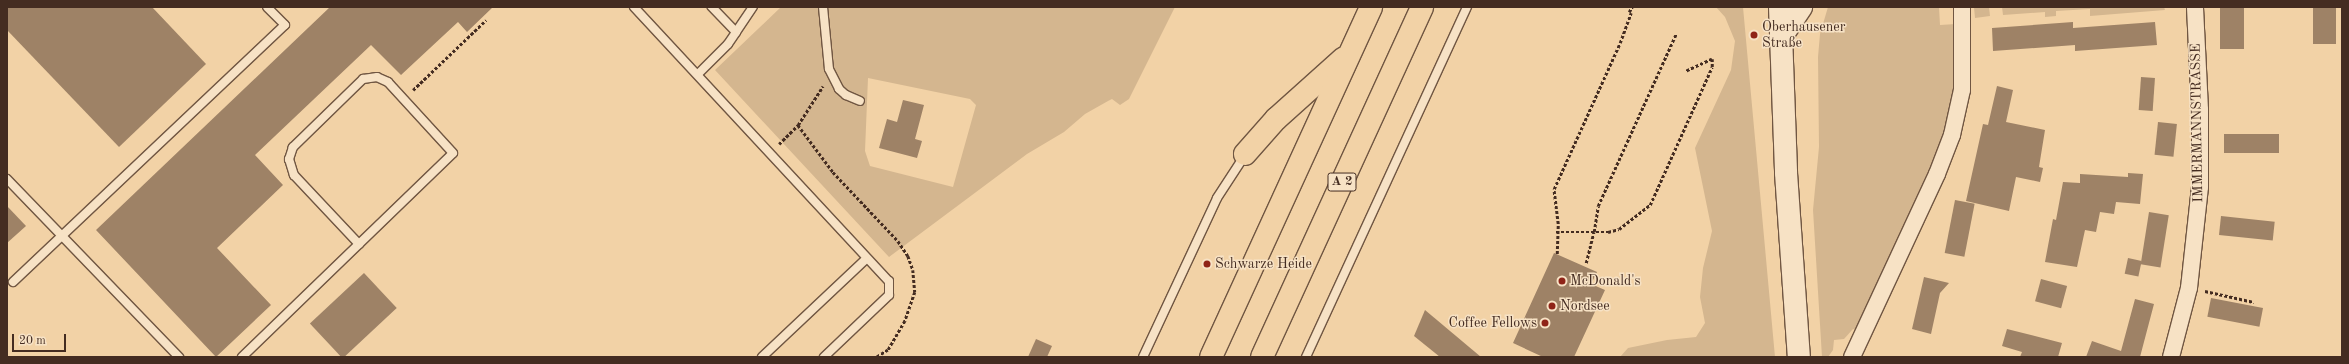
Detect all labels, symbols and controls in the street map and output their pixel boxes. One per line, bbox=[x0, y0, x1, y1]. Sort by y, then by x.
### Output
place label: Oberhausener Straße bbox=[1762, 19, 1845, 52]
marker: Oberhausener Straße bbox=[1749, 30, 1759, 40]
street label: IMMERMANNSTRASSE bbox=[2187, 43, 2207, 203]
road number: A 2 bbox=[1327, 171, 1357, 193]
place label: Schwarze Heide bbox=[1215, 256, 1312, 272]
marker: Schwarze Heide bbox=[1202, 259, 1212, 269]
place label: McDonald's bbox=[1570, 273, 1641, 289]
marker: McDonald's bbox=[1557, 276, 1567, 286]
place label: Nordsee bbox=[1560, 298, 1610, 314]
marker: Nordsee bbox=[1547, 301, 1557, 311]
place label: Coffee Fellows bbox=[1449, 315, 1537, 331]
marker: Coffee Fellows bbox=[1540, 318, 1550, 328]
scale bar bbox=[14, 326, 68, 352]
text: 20 m bbox=[19, 335, 46, 347]

